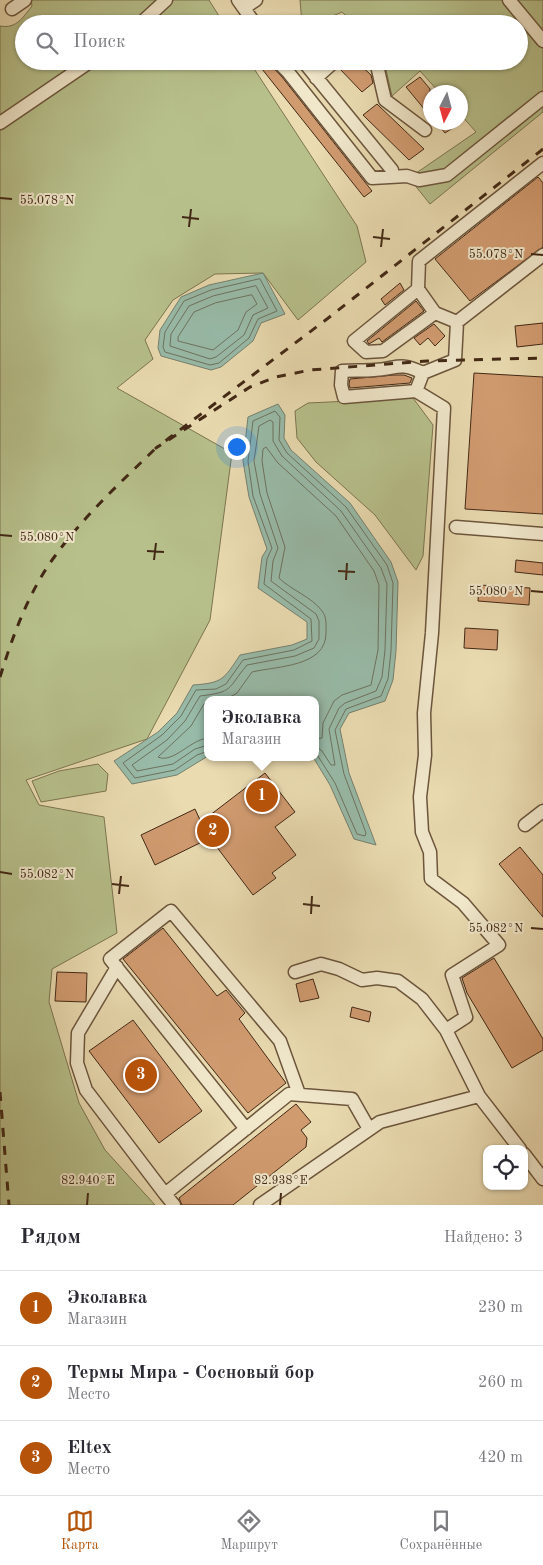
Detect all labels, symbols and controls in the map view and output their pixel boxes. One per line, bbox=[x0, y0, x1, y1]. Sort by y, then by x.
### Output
search box bbox=[15, 15, 528, 70]
icon: search bbox=[33, 29, 61, 57]
text: Поиск bbox=[73, 33, 125, 52]
north arrow bbox=[423, 85, 468, 130]
text: 55.078°N bbox=[20, 194, 74, 207]
text: 55.078°N bbox=[469, 248, 523, 261]
your location bbox=[224, 434, 250, 460]
text: 55.080°N bbox=[20, 531, 74, 544]
text: 55.080°N bbox=[469, 585, 523, 598]
popup bbox=[204, 696, 319, 761]
text: Эколавка bbox=[221, 709, 302, 728]
text: Магазин bbox=[221, 732, 281, 748]
pin: 1 bbox=[246, 777, 278, 815]
pin: 2 bbox=[197, 812, 229, 850]
text: 55.082°N bbox=[20, 868, 74, 881]
text: 55.082°N bbox=[469, 922, 523, 935]
pin: 3 bbox=[125, 1056, 157, 1094]
map controls bbox=[483, 1145, 528, 1190]
button: locate bbox=[483, 1145, 528, 1190]
text: 82.940°E bbox=[61, 1175, 115, 1187]
text: 82.938°E bbox=[254, 1175, 308, 1187]
text: Рядом bbox=[20, 1227, 81, 1248]
text: Найдено: 3 bbox=[444, 1230, 523, 1246]
text: Эколавка bbox=[67, 1289, 147, 1308]
text: 1 bbox=[31, 1300, 41, 1316]
text: 230 m bbox=[478, 1300, 523, 1316]
text: Магазин bbox=[67, 1312, 127, 1328]
text: Термы Мира - Сосновый бор bbox=[67, 1364, 314, 1383]
text: 2 bbox=[31, 1375, 41, 1391]
text: 260 m bbox=[478, 1375, 523, 1391]
text: Место bbox=[67, 1387, 110, 1403]
text: Eltex bbox=[67, 1439, 112, 1458]
text: 3 bbox=[31, 1450, 41, 1466]
text: 420 m bbox=[478, 1450, 523, 1466]
text: Место bbox=[67, 1462, 110, 1478]
tab: Карта bbox=[61, 1507, 99, 1554]
tab: Маршрут bbox=[220, 1507, 278, 1554]
tab: Сохранённые bbox=[400, 1507, 482, 1554]

